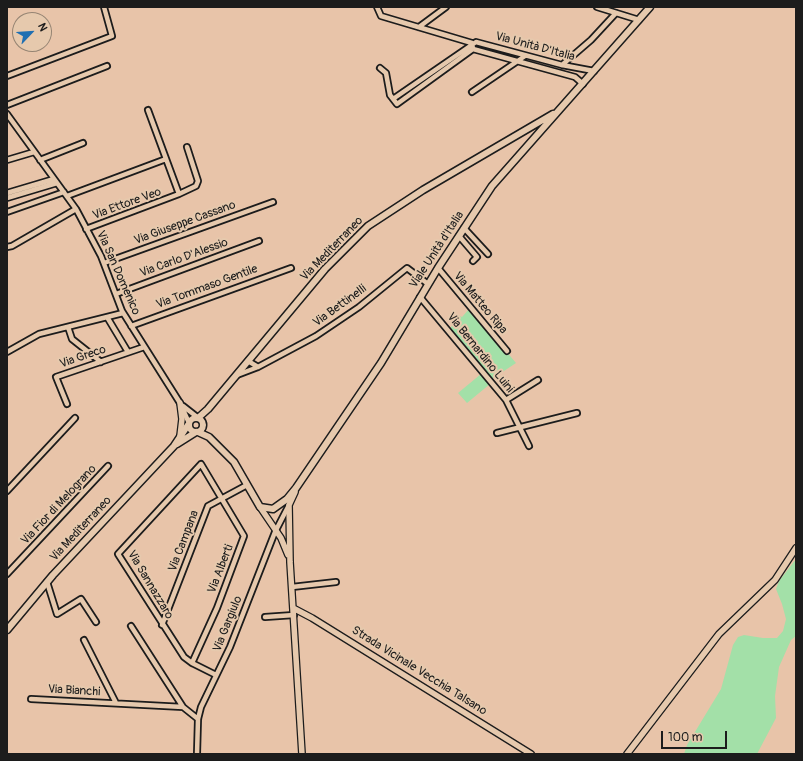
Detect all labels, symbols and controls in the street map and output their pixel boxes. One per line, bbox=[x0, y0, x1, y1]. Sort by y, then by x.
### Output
north arrow bbox=[12, 12, 52, 52]
text: N bbox=[35, 21, 50, 33]
street label: Via Unità D'Italia bbox=[494, 29, 576, 65]
street label: Via Ettore Veo bbox=[91, 185, 163, 223]
street label: Via Giuseppe Cassano bbox=[132, 198, 238, 248]
street label: Viale Unità d'Italia bbox=[407, 209, 467, 291]
street label: Via Mediterraneo bbox=[298, 214, 366, 284]
street label: Via San Domenico bbox=[93, 229, 143, 317]
street label: Via Carlo D'Alessio bbox=[138, 235, 230, 281]
street label: Via Tommaso Gentile bbox=[154, 262, 260, 312]
street label: Via Matteo Ripa bbox=[450, 269, 510, 337]
street label: Via Bettinelli bbox=[311, 282, 369, 330]
street label: Via Bernardino Luini bbox=[443, 310, 517, 396]
street label: Via Greco bbox=[58, 342, 108, 372]
street label: Via Fior di Melograno bbox=[18, 462, 100, 548]
street label: Via Mediterraneo bbox=[47, 493, 115, 565]
street label: Via Campana bbox=[166, 508, 202, 574]
street label: Via Alberti bbox=[205, 543, 237, 595]
street label: Via Sannazzaro bbox=[124, 548, 176, 622]
street label: Via Gargiulo bbox=[210, 594, 246, 654]
street label: Strada Vicinale Vecchia Talsano bbox=[349, 623, 489, 719]
street label: Via Bianchi bbox=[47, 682, 101, 700]
scale bar bbox=[663, 723, 729, 749]
text: 100 m bbox=[668, 730, 702, 745]

